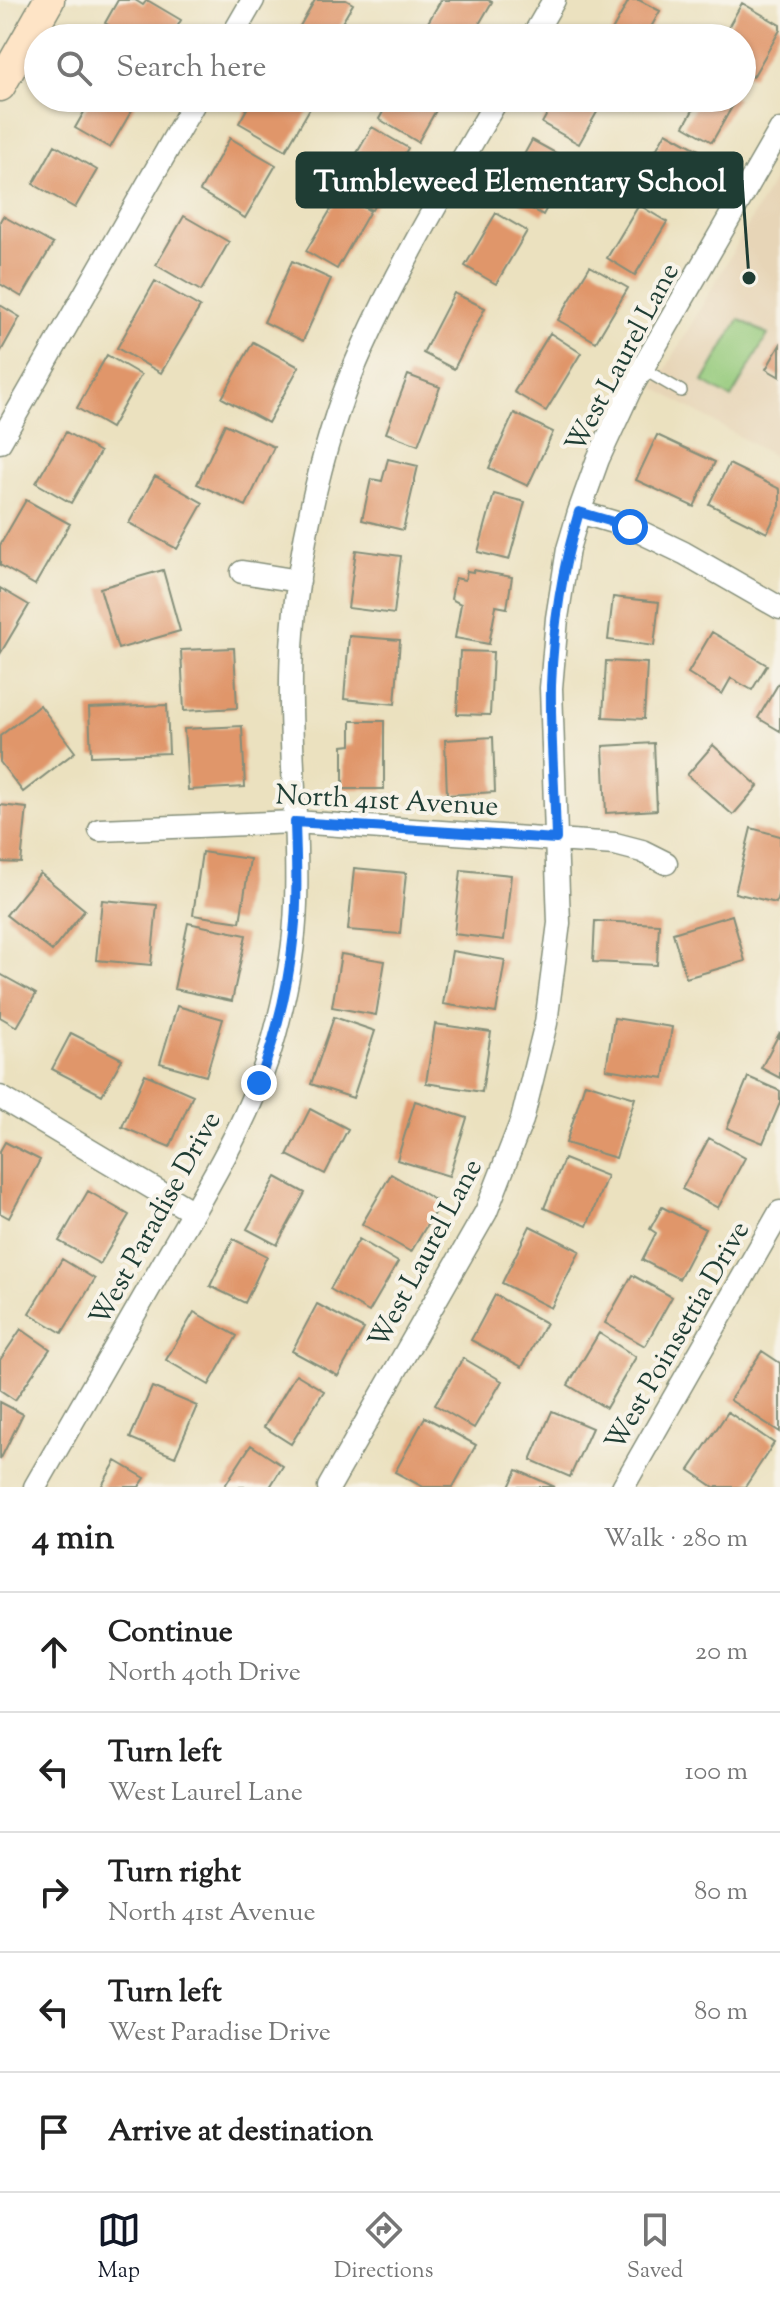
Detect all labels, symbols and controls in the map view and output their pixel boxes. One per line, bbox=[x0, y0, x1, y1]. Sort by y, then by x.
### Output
search box bbox=[24, 24, 756, 112]
icon: search bbox=[52, 46, 96, 90]
text: Search here bbox=[116, 47, 266, 90]
callout: Tumbleweed Elementary School bbox=[297, 153, 742, 207]
text: Tumbleweed Elementary School bbox=[314, 162, 727, 205]
street label: West Laurel Lane bbox=[557, 256, 691, 460]
route start bbox=[612, 509, 648, 545]
street label: North 41st Avenue bbox=[274, 776, 499, 828]
route end bbox=[241, 1065, 277, 1101]
street label: West Paradise Drive bbox=[81, 1105, 232, 1334]
street label: West Laurel Lane bbox=[360, 1152, 494, 1356]
street label: West Poinsettia Drive bbox=[596, 1214, 761, 1459]
text: 4 min bbox=[32, 1515, 114, 1564]
text: Walk · 280 m bbox=[603, 1521, 748, 1558]
text: Continue bbox=[108, 1612, 233, 1655]
icon: ahead bbox=[32, 1630, 76, 1674]
text: 20 m bbox=[695, 1634, 748, 1671]
text: North 40th Drive bbox=[108, 1655, 301, 1692]
text: Turn left bbox=[108, 1732, 222, 1775]
icon: left bbox=[32, 1750, 76, 1794]
text: 100 m bbox=[685, 1754, 748, 1791]
text: West Laurel Lane bbox=[108, 1775, 303, 1812]
text: Turn right bbox=[108, 1852, 241, 1895]
icon: right bbox=[32, 1870, 76, 1914]
text: 80 m bbox=[694, 1874, 748, 1911]
text: North 41st Avenue bbox=[108, 1895, 316, 1932]
text: Turn left bbox=[108, 1972, 222, 2015]
icon: left bbox=[32, 1990, 76, 2034]
text: 80 m bbox=[694, 1994, 748, 2031]
text: West Paradise Drive bbox=[108, 2015, 331, 2052]
icon: arrive bbox=[32, 2110, 76, 2154]
text: Arrive at destination bbox=[108, 2111, 373, 2154]
tab: Map bbox=[97, 2208, 141, 2288]
tab: Directions bbox=[334, 2208, 433, 2288]
tab: Saved bbox=[627, 2208, 683, 2288]

